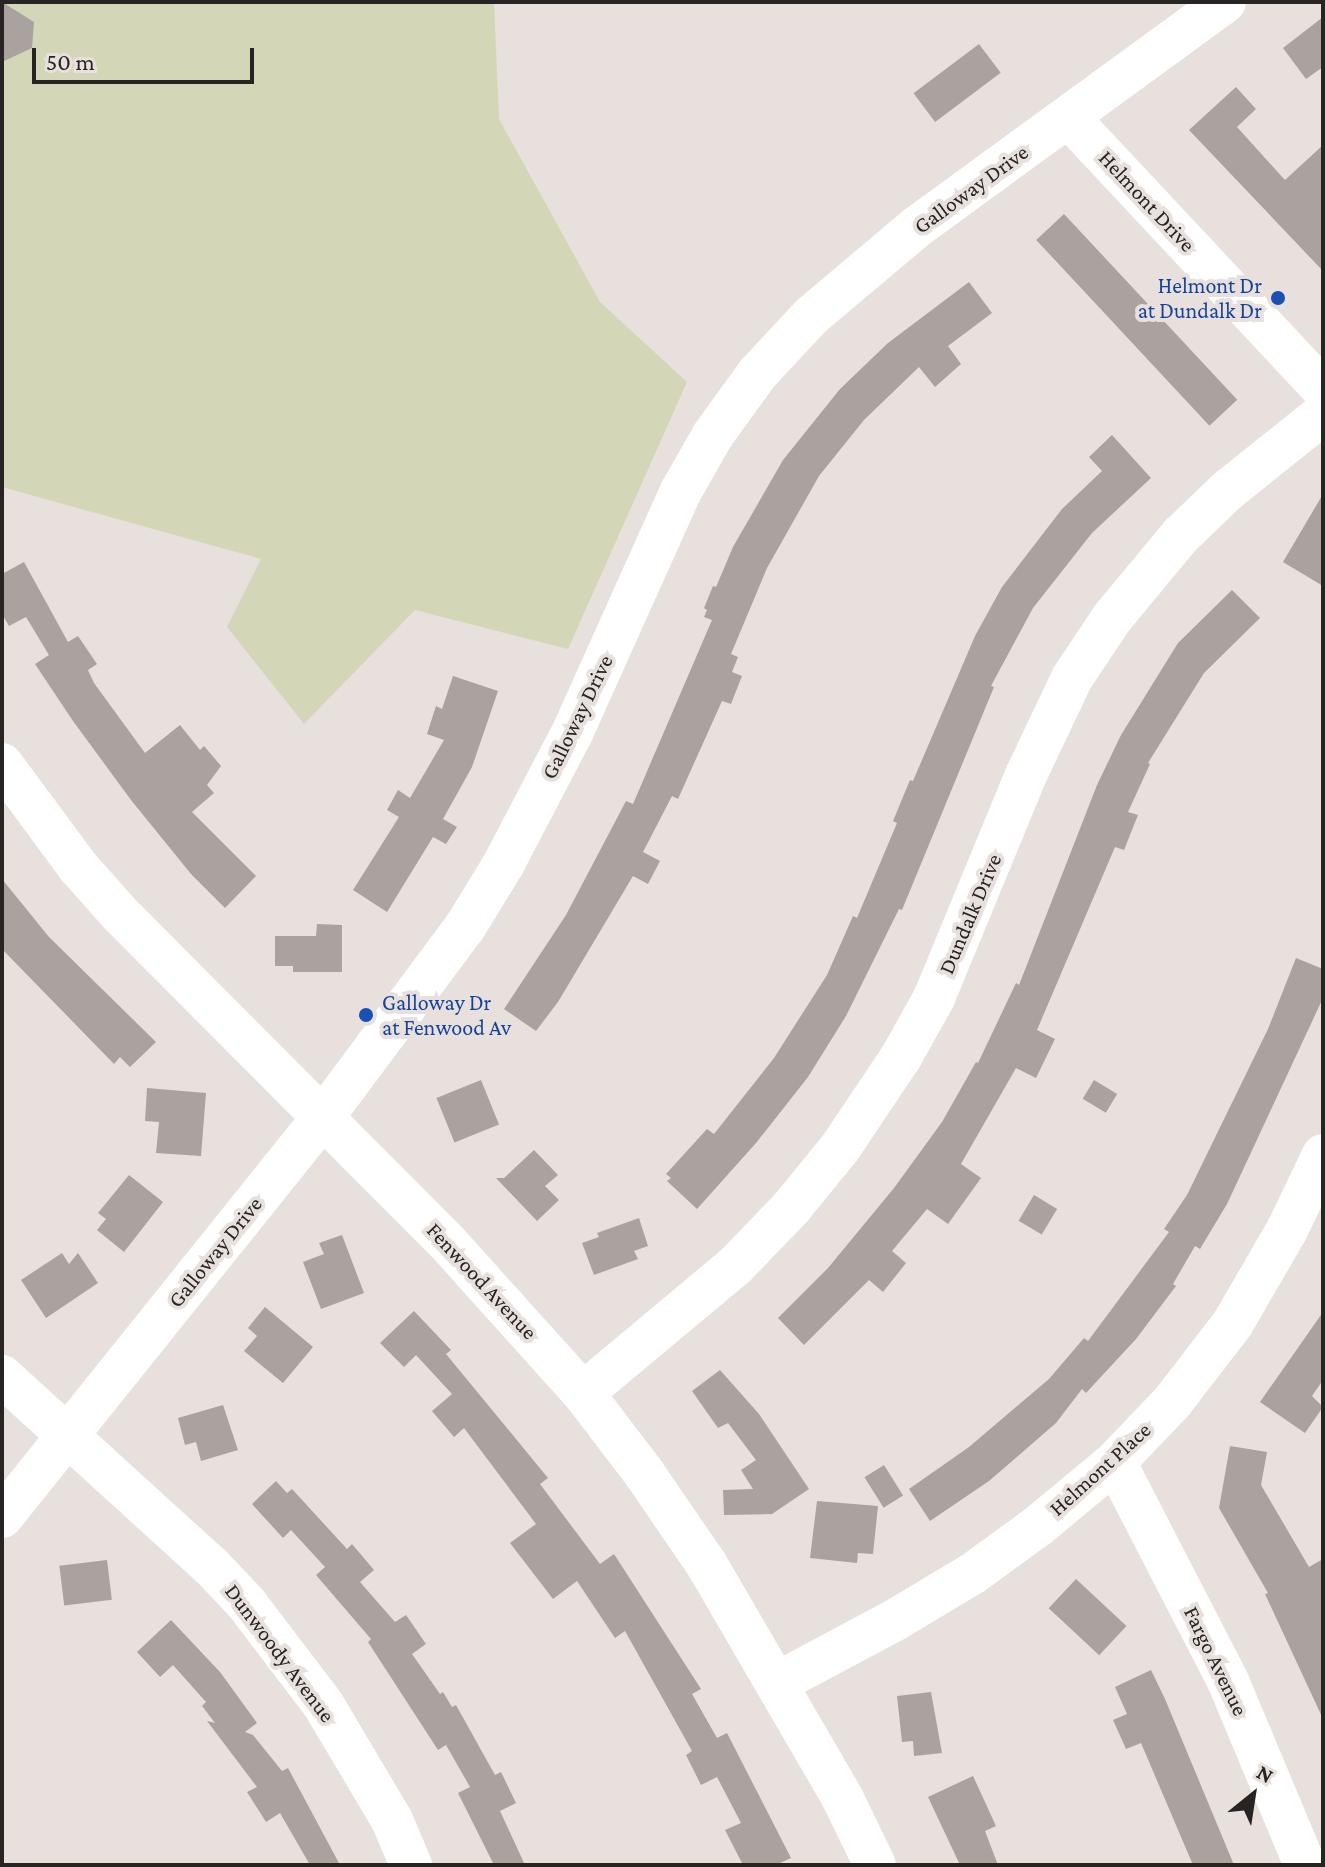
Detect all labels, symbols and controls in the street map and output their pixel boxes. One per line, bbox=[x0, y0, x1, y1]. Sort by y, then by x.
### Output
scale bar bbox=[36, 32, 258, 82]
text: 50 m bbox=[46, 48, 95, 75]
street label: Galloway Drive bbox=[909, 139, 1033, 239]
street label: Helmont Drive bbox=[1093, 145, 1201, 257]
place label: Helmont Dr at Dundalk Dr bbox=[1138, 272, 1262, 324]
marker: Helmont Dr at Dundalk Dr bbox=[1269, 289, 1287, 307]
street label: Galloway Drive bbox=[536, 651, 618, 783]
street label: Dundalk Drive bbox=[933, 850, 1007, 978]
place label: Galloway Dr at Fenwood Av bbox=[382, 989, 511, 1040]
marker: Galloway Dr at Fenwood Av bbox=[357, 1006, 375, 1024]
street label: Galloway Drive bbox=[162, 1191, 268, 1313]
street label: Fenwood Avenue bbox=[421, 1217, 543, 1345]
street label: Helmont Place bbox=[1044, 1417, 1156, 1521]
street label: Dunwoody Avenue bbox=[219, 1579, 341, 1727]
street label: Fargo Avenue bbox=[1178, 1602, 1254, 1720]
north arrow bbox=[1213, 1755, 1293, 1835]
text: N bbox=[1253, 1759, 1278, 1788]

